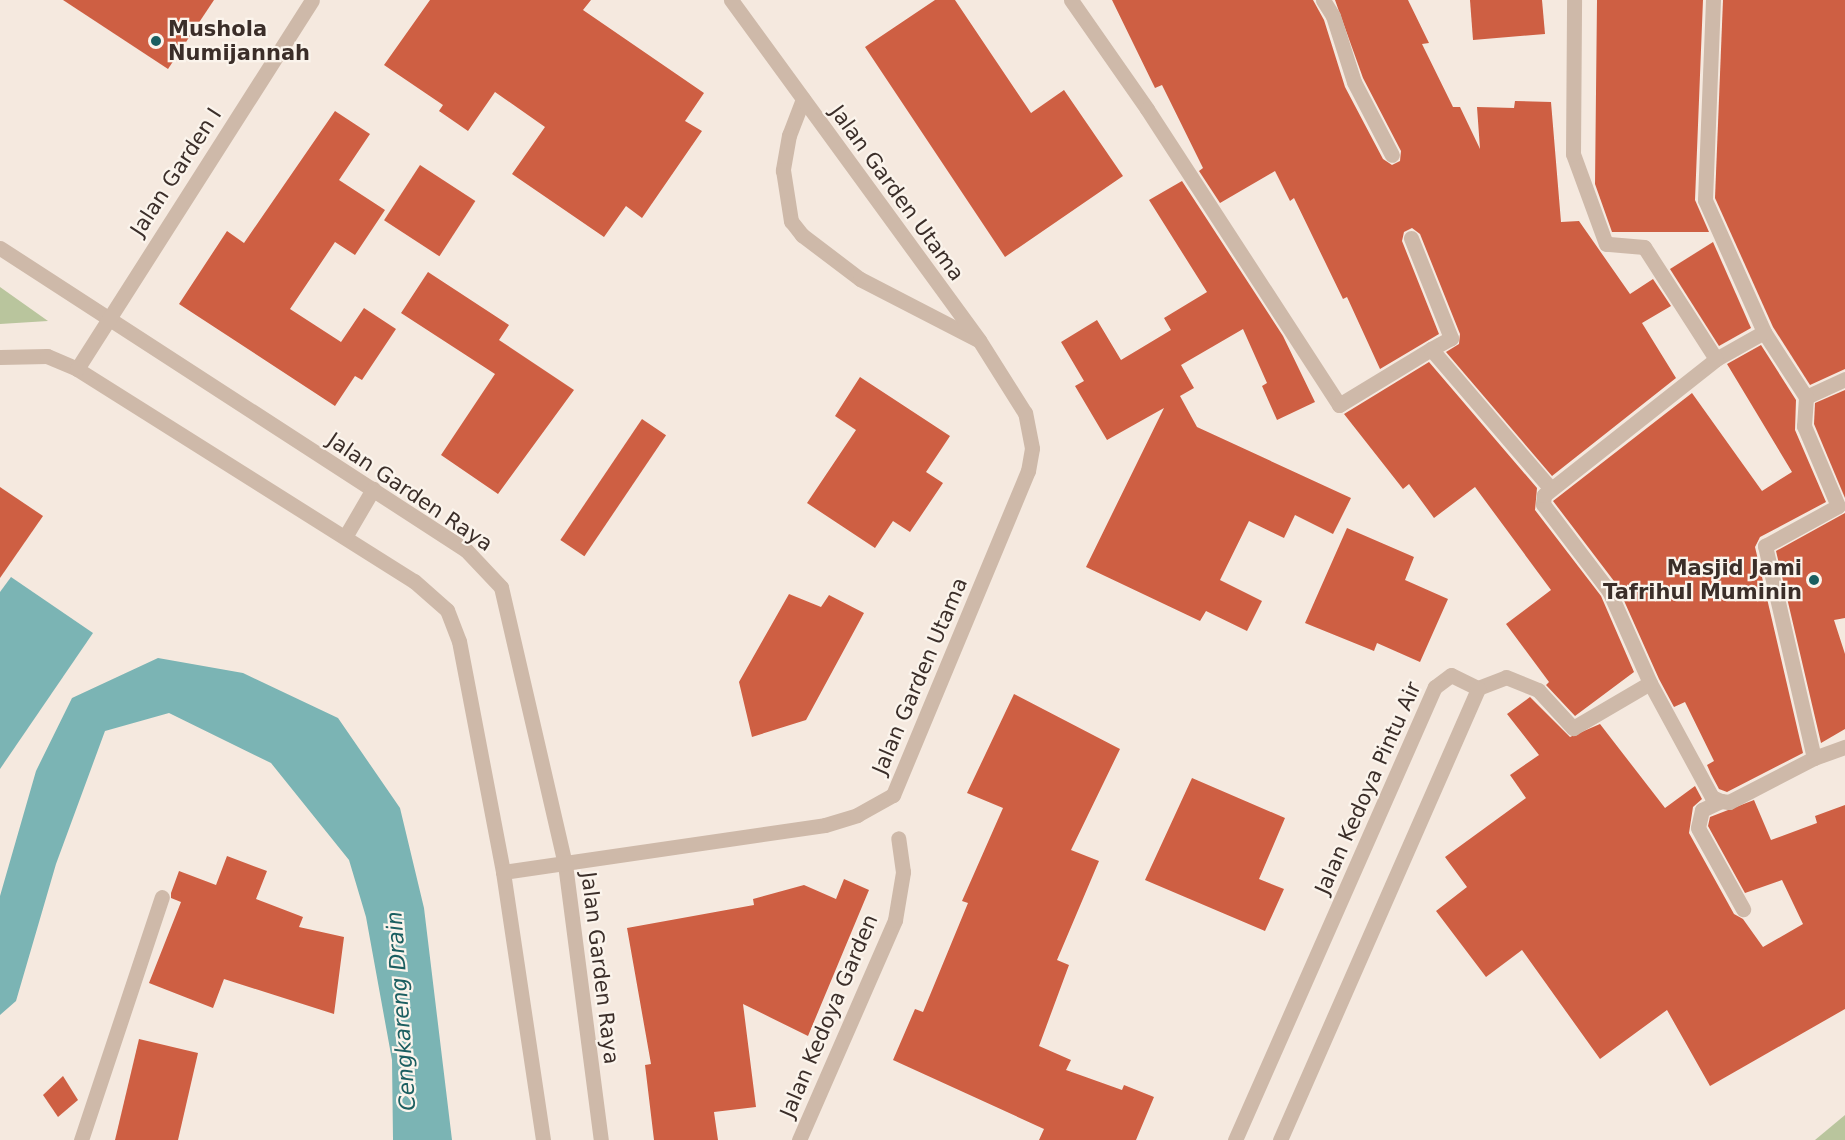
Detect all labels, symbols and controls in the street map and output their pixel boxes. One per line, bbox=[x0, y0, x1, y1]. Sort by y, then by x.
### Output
place label: Mushola Numijannah bbox=[168, 16, 310, 66]
marker: Mushola Numijannah bbox=[149, 34, 163, 48]
street label: Jalan Garden Utama bbox=[825, 100, 969, 286]
street label: Jalan Garden I bbox=[125, 103, 227, 241]
street label: Jalan Garden Raya bbox=[323, 427, 497, 557]
place label: Masjid Jami Tafrihul Muminin bbox=[1603, 555, 1802, 605]
marker: Masjid Jami Tafrihul Muminin bbox=[1807, 573, 1821, 587]
street label: Jalan Garden Utama bbox=[867, 574, 973, 778]
street label: Jalan Kedoya Pintu Air bbox=[1310, 678, 1426, 898]
street label: Jalan Garden Raya bbox=[576, 870, 624, 1066]
water label: Cengkareng Drain bbox=[381, 910, 421, 1112]
street label: Jalan Kedoya Garden bbox=[775, 911, 883, 1121]

